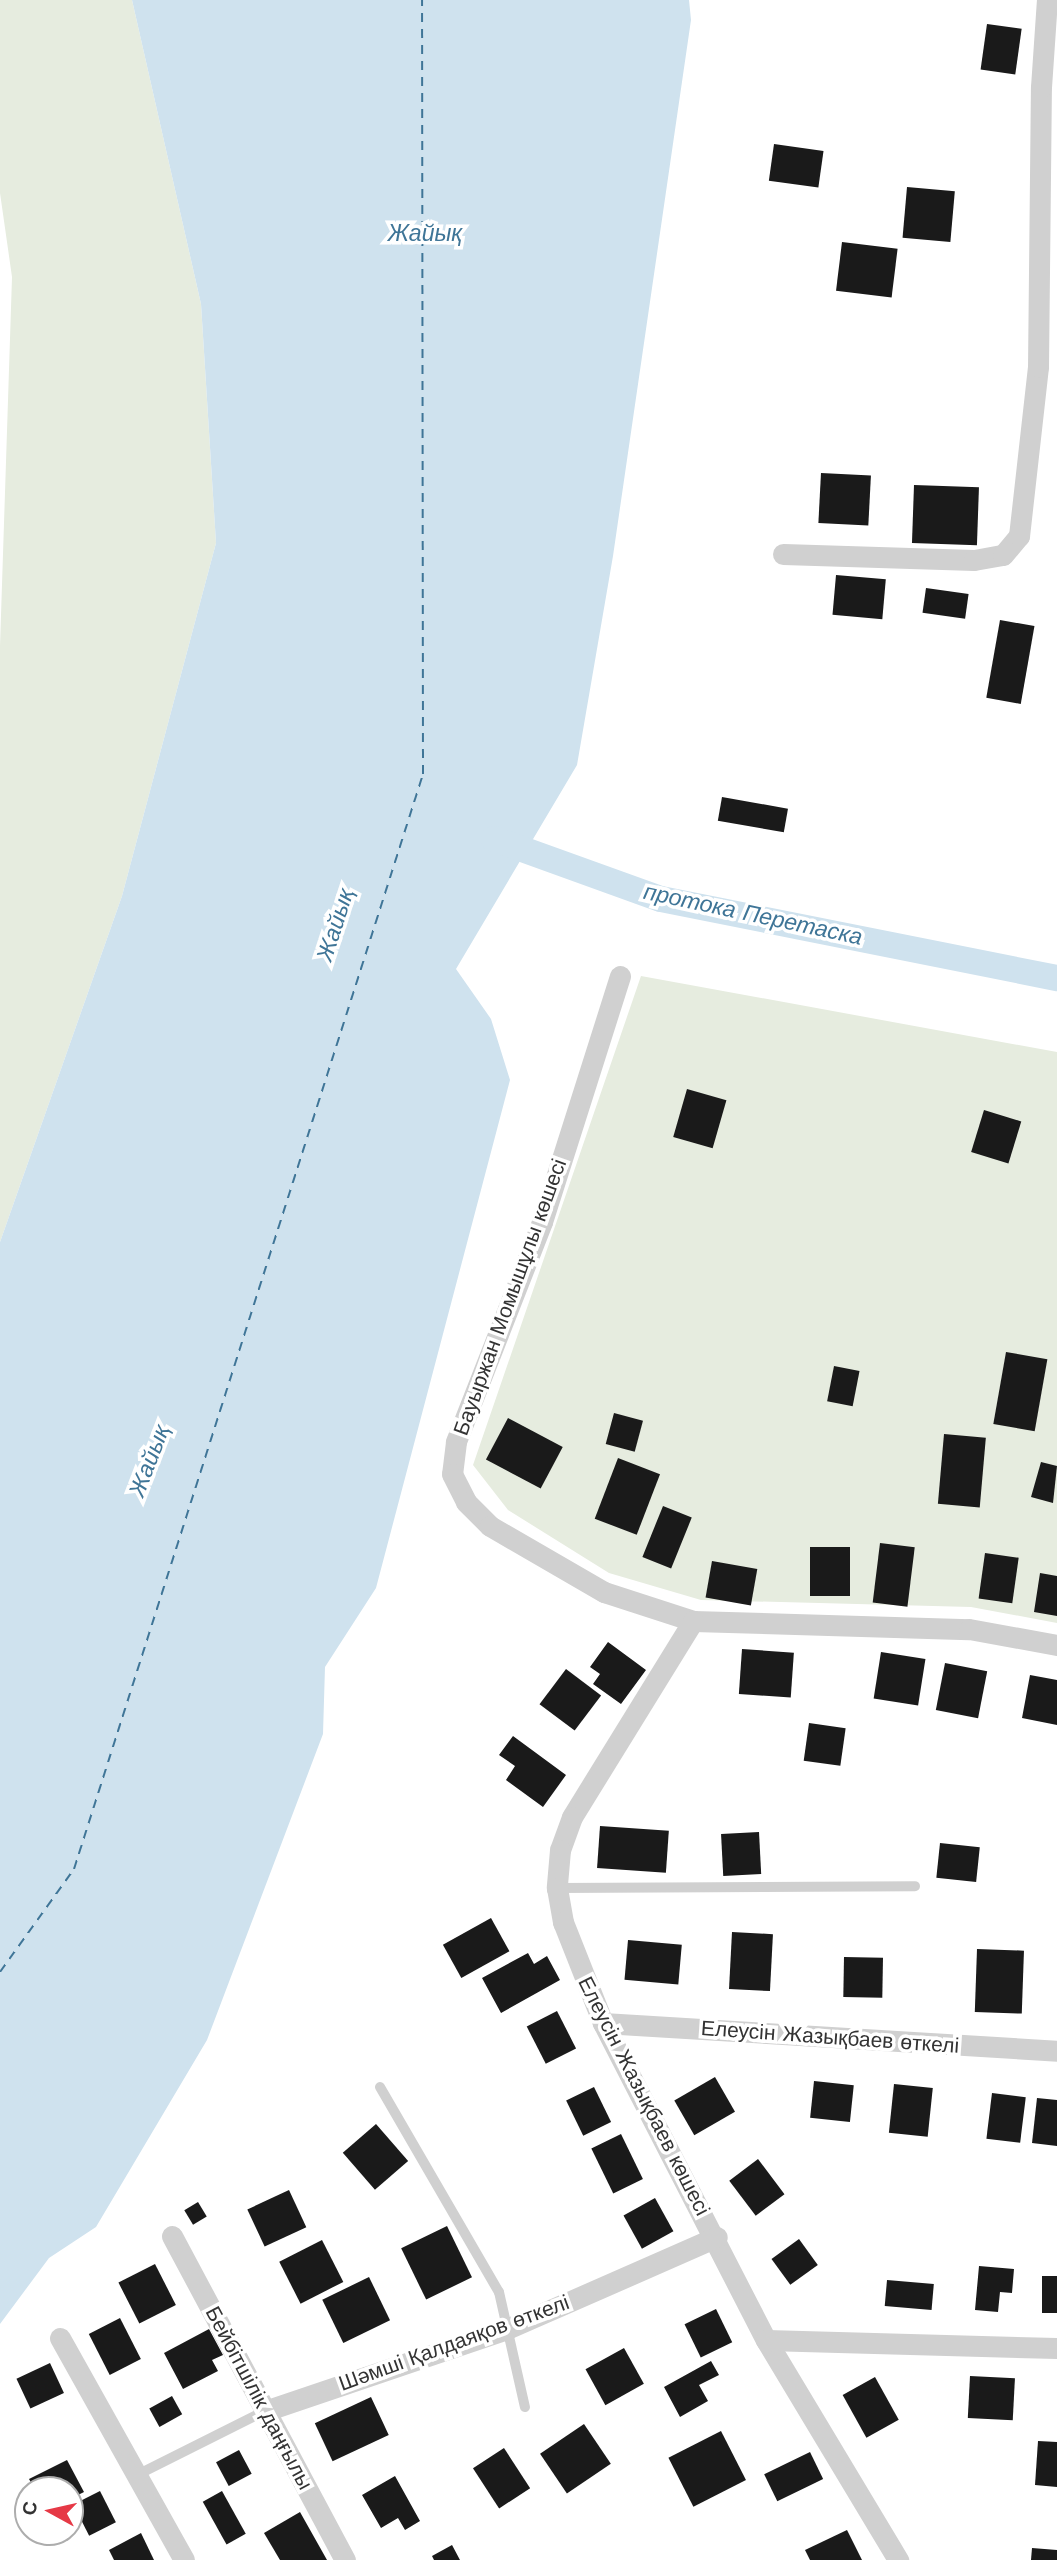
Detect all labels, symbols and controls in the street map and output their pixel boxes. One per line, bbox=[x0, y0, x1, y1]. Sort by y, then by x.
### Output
water label: Жайық bbox=[388, 220, 462, 248]
water label: протока Перетаска bbox=[641, 878, 865, 952]
water label: Жайық bbox=[311, 885, 361, 965]
street label: Бауыржан Момышұлы көшесі bbox=[448, 1155, 572, 1439]
water label: Жайық bbox=[124, 1421, 176, 1501]
street label: Елеусін Жазықбаев көшесі bbox=[573, 1972, 715, 2220]
street label: Елеусін Жазықбаев өткелі bbox=[700, 2015, 960, 2059]
street label: Шәмші Қалдаяқов өткелі bbox=[335, 2290, 573, 2396]
street label: Бейбітшілік даңғылы bbox=[200, 2302, 318, 2494]
north arrow bbox=[14, 2476, 84, 2546]
text: С bbox=[17, 2500, 42, 2517]

